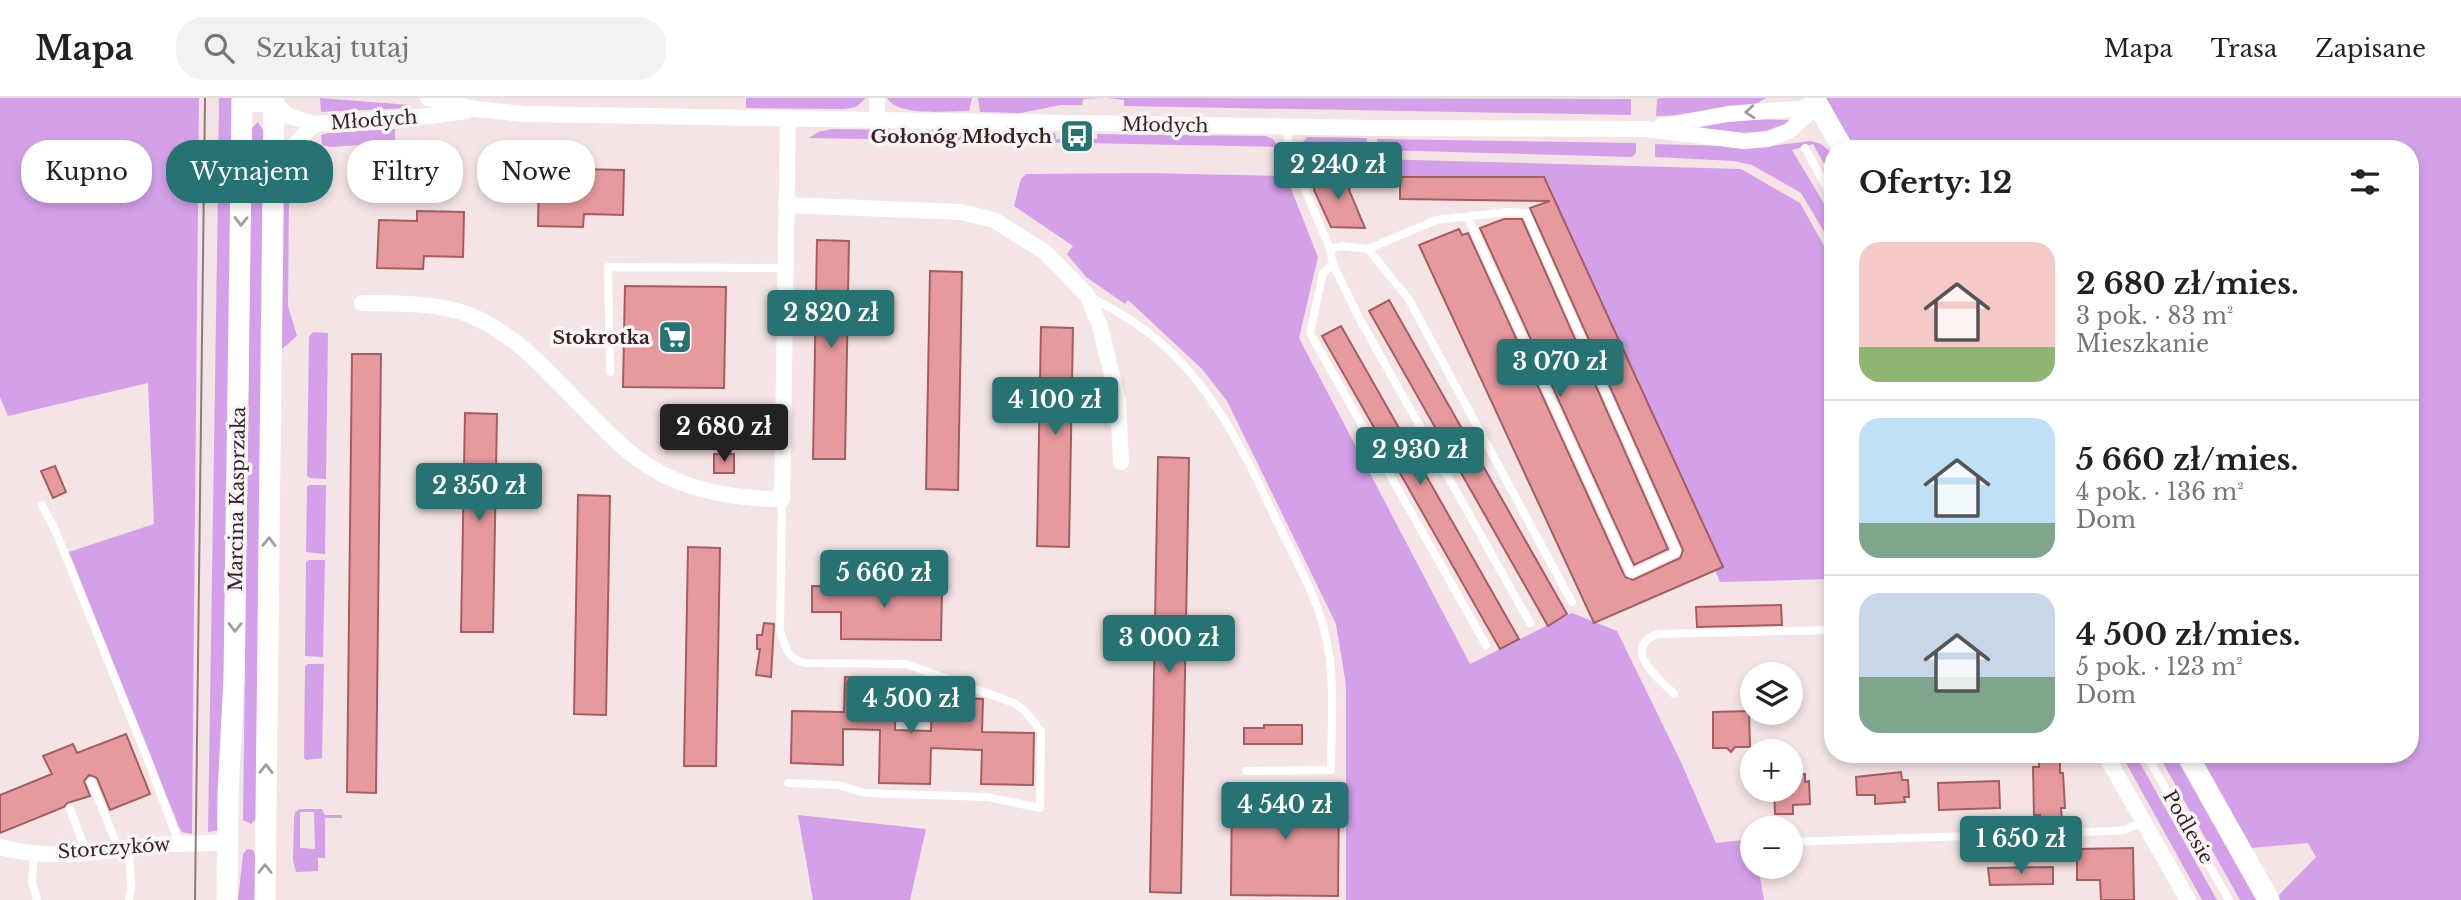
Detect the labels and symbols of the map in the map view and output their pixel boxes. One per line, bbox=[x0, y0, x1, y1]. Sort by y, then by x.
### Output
one-way arrow bbox=[1744, 104, 1755, 119]
street label: Młodych bbox=[330, 105, 418, 135]
street label: Młodych bbox=[1121, 113, 1209, 137]
bus stop icon: Gołonóg Młodych bbox=[1058, 117, 1096, 155]
place label: Gołonóg Młodych bbox=[870, 125, 1052, 148]
pin: 2 240 zł bbox=[1266, 142, 1410, 202]
one-way arrow bbox=[233, 217, 249, 227]
pin: 2 820 zł bbox=[759, 290, 903, 350]
supermarket icon: Stokrotka bbox=[656, 318, 694, 356]
place label: Stokrotka bbox=[552, 326, 650, 349]
pin: 3 070 zł bbox=[1488, 340, 1632, 399]
pin: 4 100 zł bbox=[983, 378, 1127, 437]
pin: 2 680 zł bbox=[652, 404, 796, 464]
street label: Marcina Kasprzaka bbox=[224, 406, 250, 592]
pin: 2 930 zł bbox=[1348, 428, 1492, 487]
pin: 2 350 zł bbox=[407, 464, 551, 523]
one-way arrow bbox=[261, 536, 277, 546]
pin: 5 660 zł bbox=[812, 550, 956, 610]
pin: 3 000 zł bbox=[1097, 616, 1241, 675]
one-way arrow bbox=[227, 622, 243, 632]
pin: 4 500 zł bbox=[839, 676, 983, 736]
one-way arrow bbox=[258, 763, 274, 774]
pin: 4 540 zł bbox=[1213, 782, 1357, 842]
street label: Podlesie bbox=[2158, 786, 2218, 868]
pin: 1 650 zł bbox=[1949, 816, 2093, 876]
street label: Storczyków bbox=[57, 833, 171, 863]
one-way arrow bbox=[257, 863, 273, 873]

